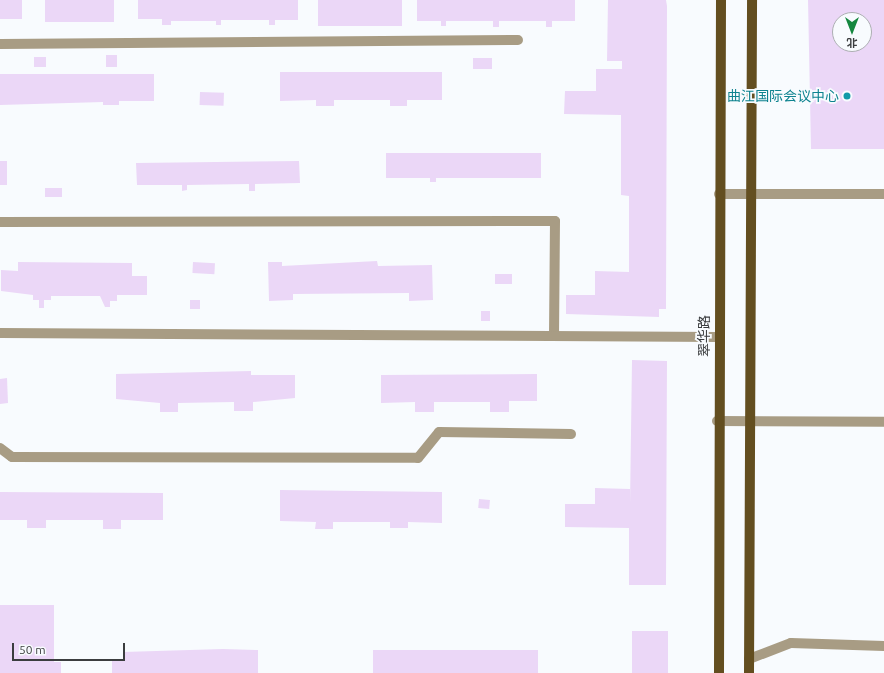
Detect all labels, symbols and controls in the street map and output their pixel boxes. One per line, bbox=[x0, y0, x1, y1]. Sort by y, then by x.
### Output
north arrow bbox=[832, 12, 872, 52]
text: 北 bbox=[847, 37, 858, 49]
place label: 曲江国际会议中心 bbox=[727, 88, 839, 104]
marker: 曲江国际会议中心 bbox=[842, 91, 852, 101]
street label: 翠华路 bbox=[696, 315, 712, 357]
scale bar bbox=[14, 635, 127, 661]
text: 50 m bbox=[19, 643, 46, 656]

